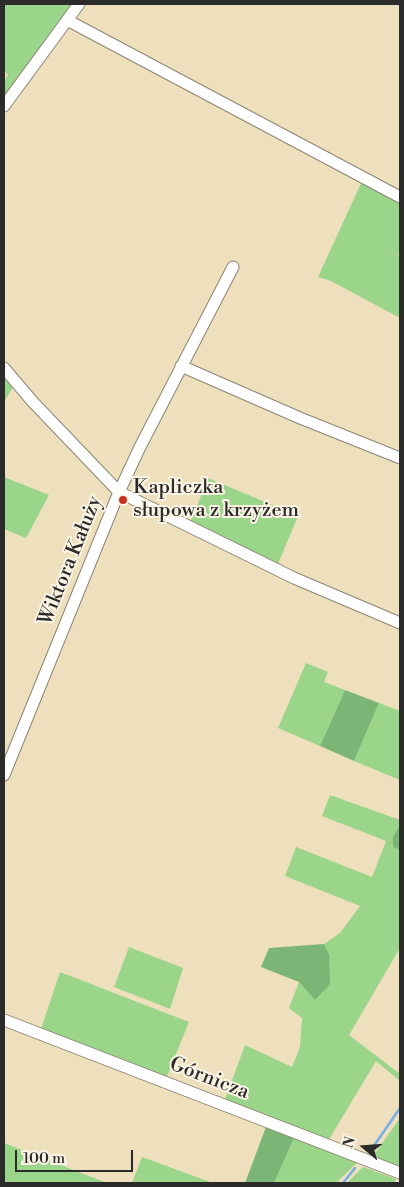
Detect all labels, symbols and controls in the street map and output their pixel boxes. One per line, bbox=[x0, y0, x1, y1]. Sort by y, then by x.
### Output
place label: Kapliczka słupowa z krzyżem bbox=[133, 476, 299, 523]
street label: Wiktora Kałuży bbox=[34, 493, 108, 629]
marker: Kapliczka słupowa z krzyżem bbox=[117, 494, 129, 506]
street label: Górnicza bbox=[166, 1053, 252, 1105]
north arrow bbox=[339, 1122, 389, 1172]
text: N bbox=[339, 1134, 360, 1150]
scale bar bbox=[18, 1140, 135, 1172]
text: 100 m bbox=[23, 1149, 65, 1168]

